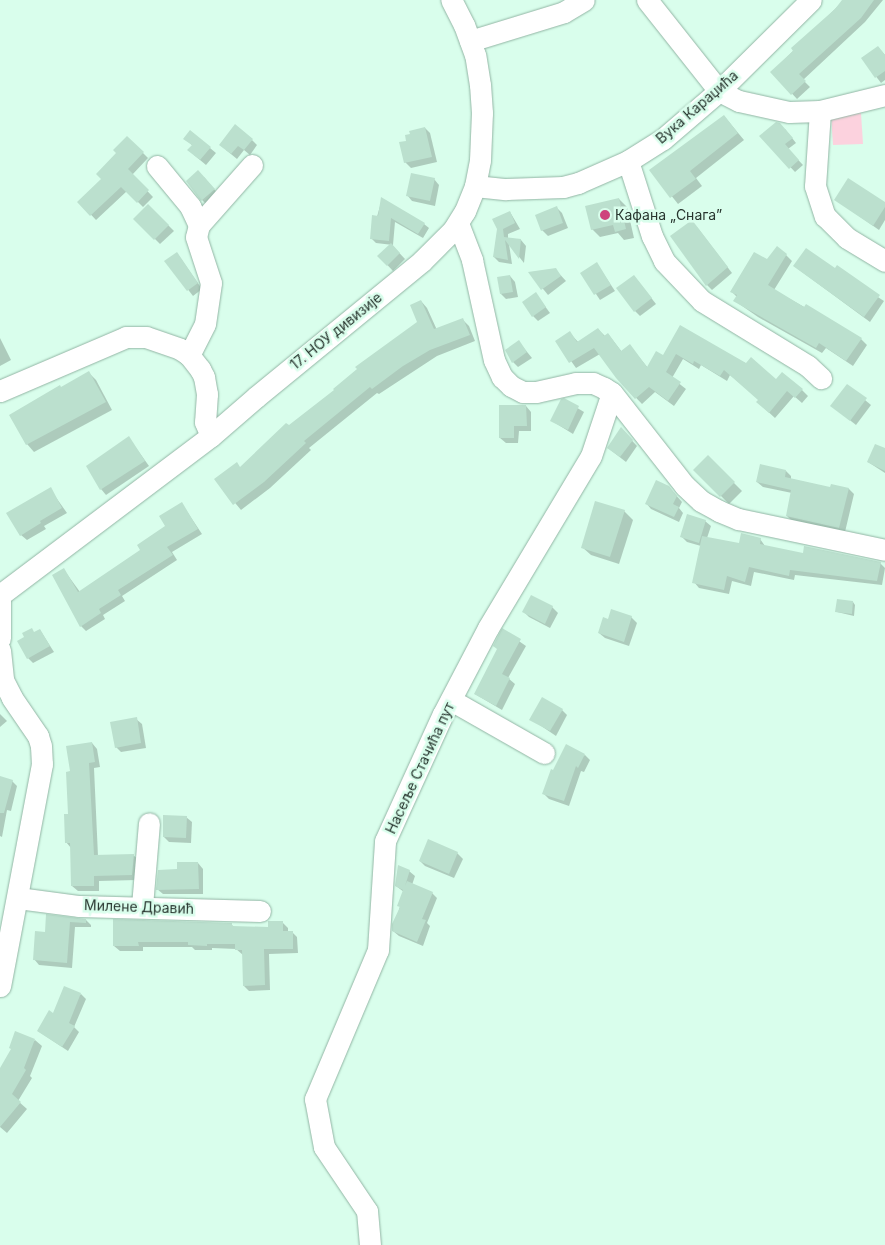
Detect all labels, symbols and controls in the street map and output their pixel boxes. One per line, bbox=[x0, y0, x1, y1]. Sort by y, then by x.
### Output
street label: Вука Караџића bbox=[653, 67, 741, 147]
place label: Кафана „Снага” bbox=[615, 207, 722, 223]
marker: Кафана „Снага” bbox=[599, 209, 611, 221]
street label: 17. НОУ дивизије bbox=[287, 289, 385, 373]
street label: Насеље Стачића пут bbox=[382, 700, 458, 836]
street label: Милене Дравић bbox=[84, 897, 194, 917]

